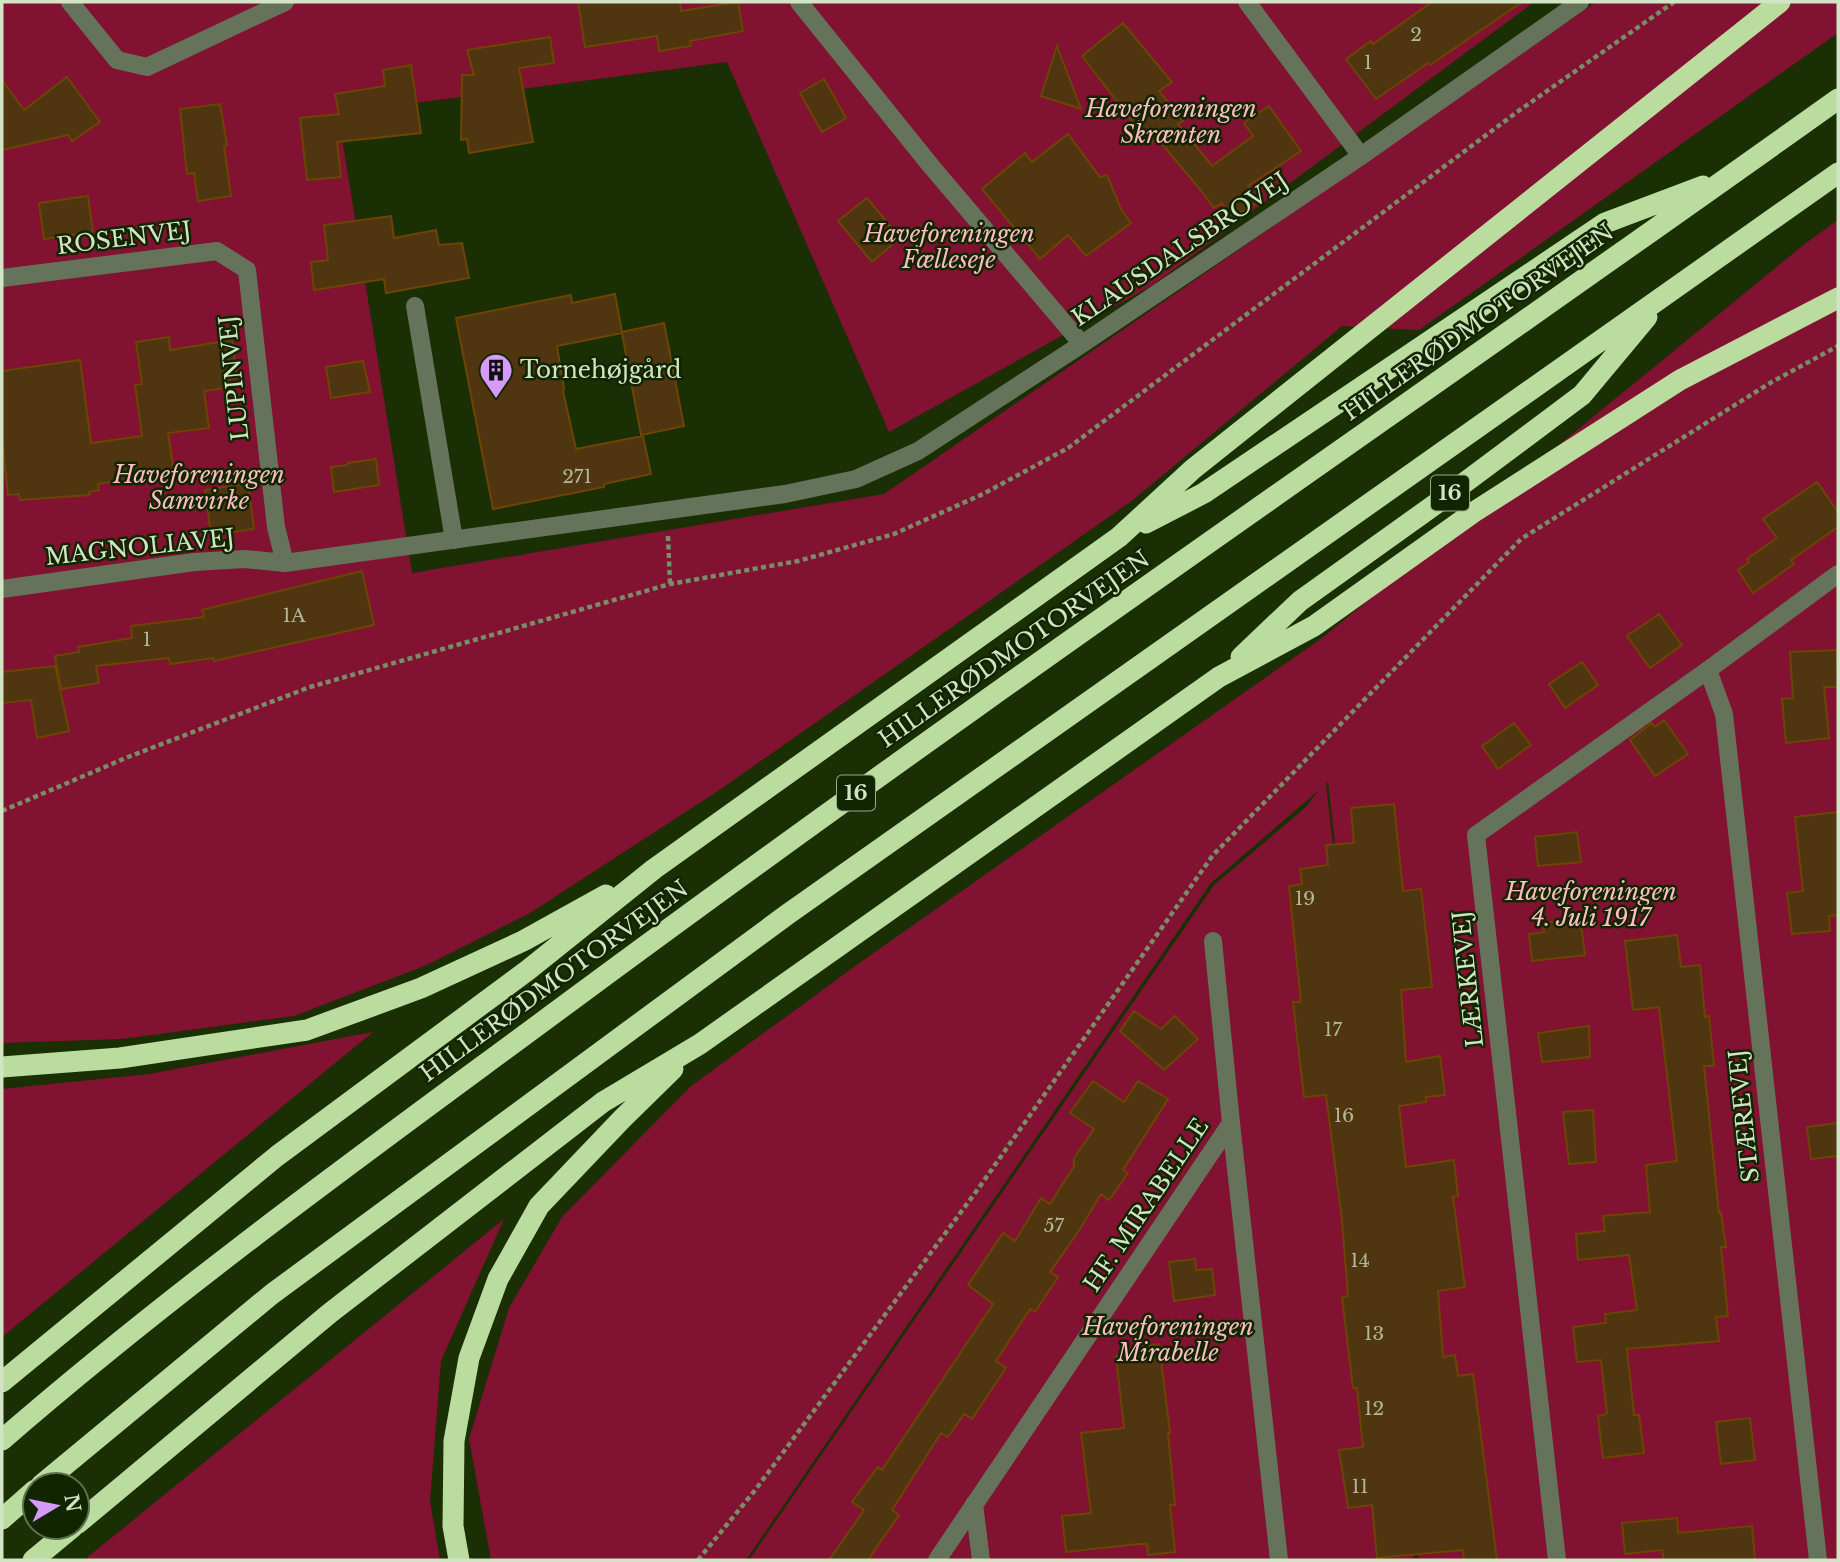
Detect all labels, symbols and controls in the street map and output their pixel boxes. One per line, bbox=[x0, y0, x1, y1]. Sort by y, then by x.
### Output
house number: 2 bbox=[1410, 23, 1422, 46]
house number: 1 bbox=[1364, 51, 1372, 74]
park label: Haveforeningen Skrænten bbox=[1084, 95, 1257, 149]
street label: KLAUSDALSBROVEJ bbox=[1066, 166, 1294, 332]
street label: ROSENVEJ bbox=[55, 216, 193, 260]
street label: HILLERØDMOTORVEJEN bbox=[1337, 217, 1619, 427]
park label: Haveforeningen Fælleseje bbox=[862, 220, 1035, 274]
street label: LUPINVEJ bbox=[213, 314, 255, 442]
building icon: Tornehøjgård bbox=[477, 351, 515, 400]
place label: Tornehøjgård bbox=[520, 356, 682, 384]
park label: Haveforeningen Samvirke bbox=[112, 461, 285, 515]
house number: 271 bbox=[562, 465, 592, 488]
road number: 16 bbox=[1431, 476, 1469, 510]
street label: MAGNOLIAVEJ bbox=[44, 523, 236, 571]
street label: HILLERØDMOTORVEJEN bbox=[873, 544, 1155, 754]
house number: 1A bbox=[282, 604, 306, 627]
house number: 1 bbox=[143, 628, 151, 651]
road number: 16 bbox=[837, 776, 875, 810]
street label: HILLERØDMOTORVEJEN bbox=[415, 874, 693, 1088]
park label: Haveforeningen 4. Juli 1917 bbox=[1504, 878, 1677, 932]
house number: 19 bbox=[1295, 887, 1315, 910]
street label: LÆRKEVEJ bbox=[1447, 909, 1489, 1049]
house number: 17 bbox=[1324, 1018, 1342, 1041]
street label: STÆREVEJ bbox=[1723, 1048, 1765, 1184]
house number: 16 bbox=[1334, 1104, 1354, 1127]
street label: HF. MIRABELLE bbox=[1078, 1113, 1214, 1297]
house number: 57 bbox=[1044, 1214, 1065, 1237]
house number: 14 bbox=[1350, 1249, 1370, 1272]
park label: Haveforeningen Mirabelle bbox=[1081, 1313, 1254, 1367]
house number: 13 bbox=[1364, 1322, 1384, 1345]
house number: 12 bbox=[1364, 1397, 1384, 1420]
north arrow bbox=[21, 1471, 91, 1541]
house number: 11 bbox=[1352, 1475, 1368, 1498]
text: N bbox=[59, 1492, 85, 1514]

